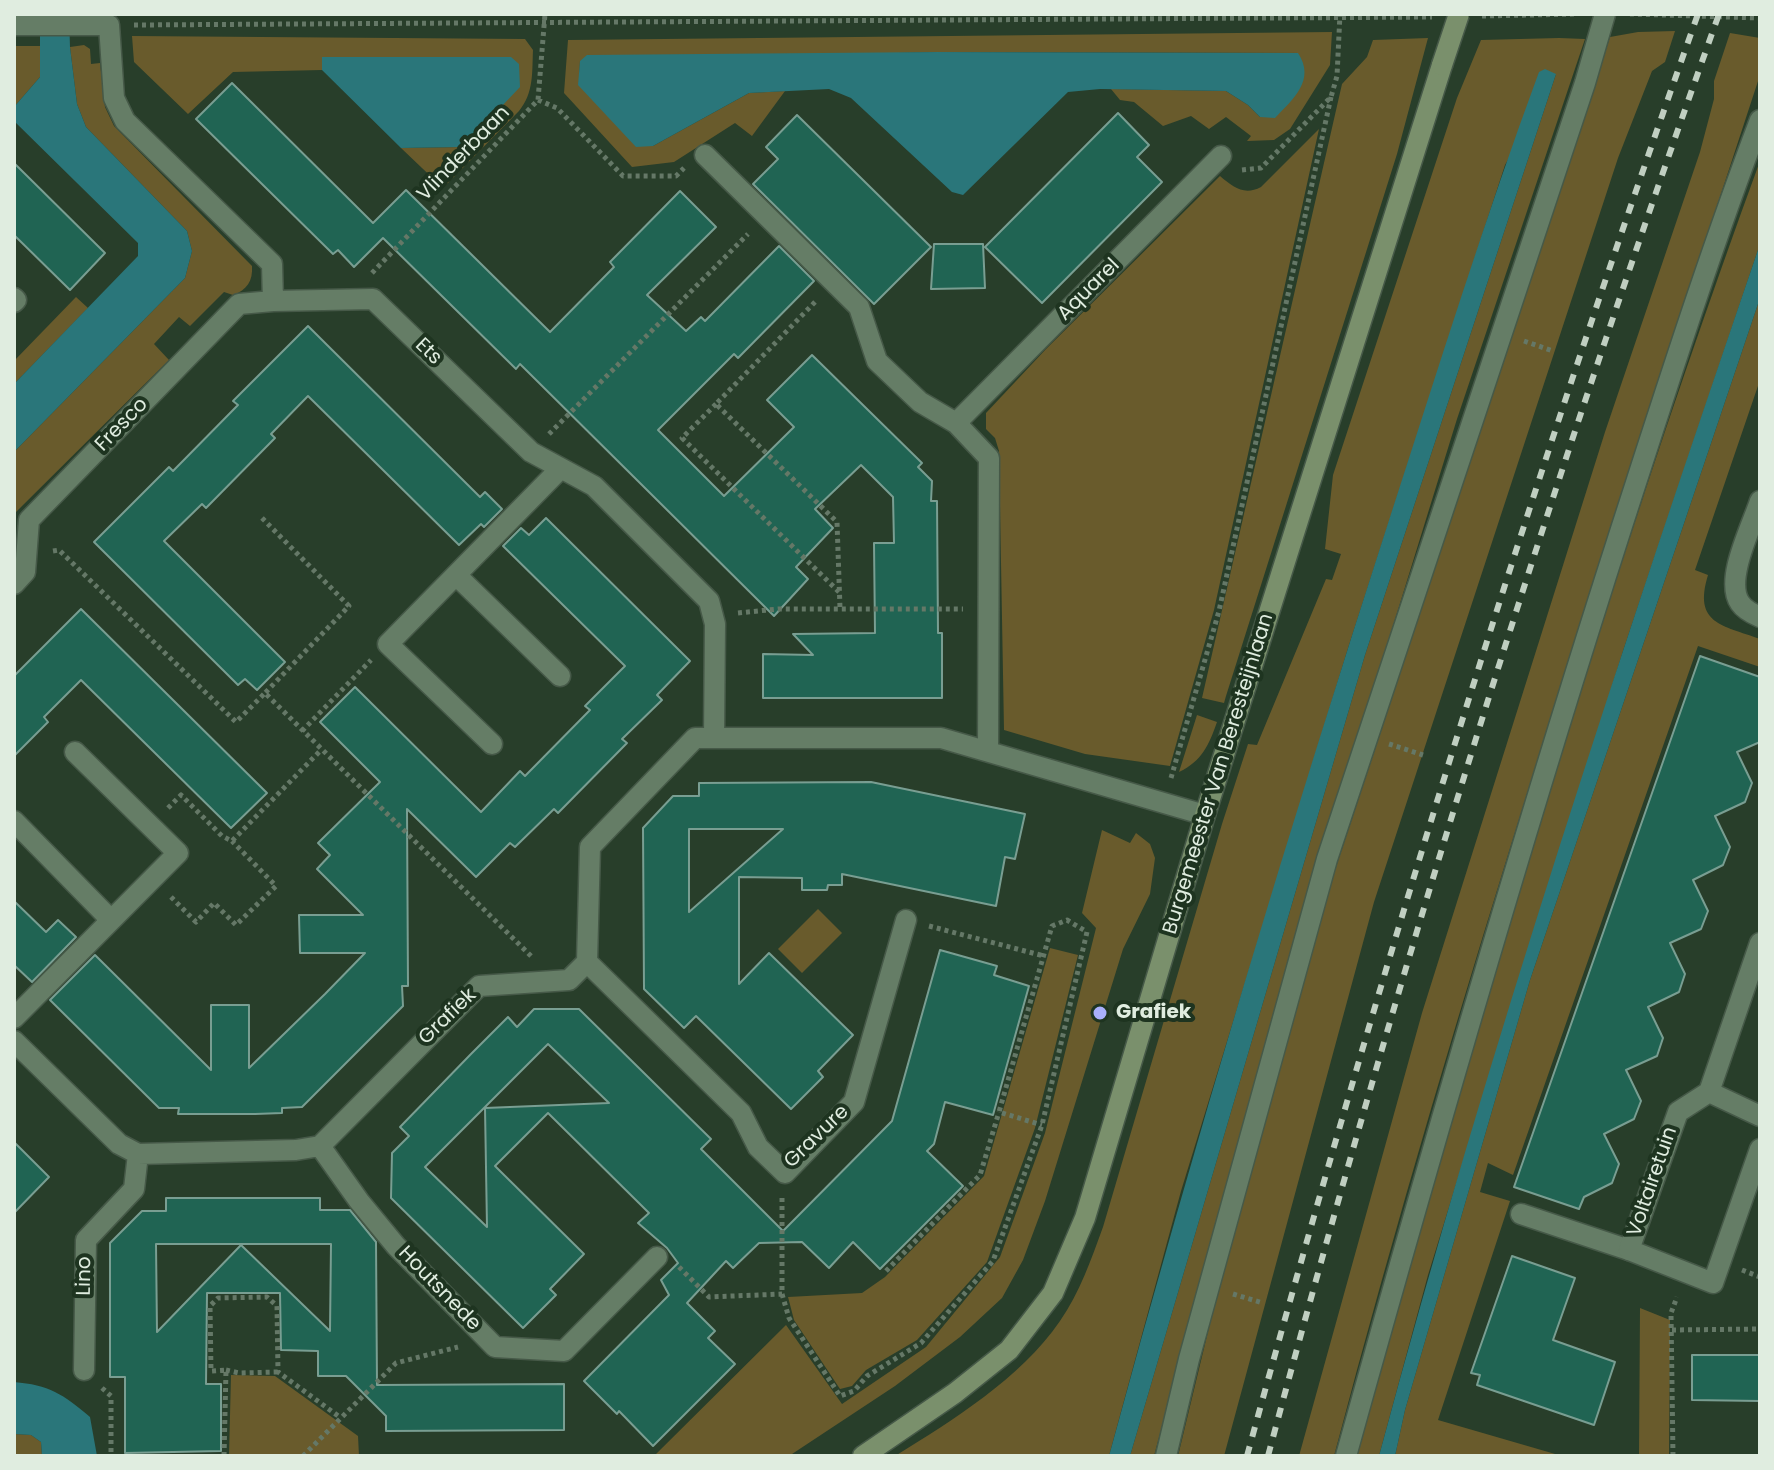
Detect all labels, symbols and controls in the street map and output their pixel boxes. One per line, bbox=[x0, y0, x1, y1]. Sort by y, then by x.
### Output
street label: Vlinderbaan bbox=[413, 101, 515, 207]
street label: Aquarel bbox=[1053, 254, 1125, 326]
street label: Ets bbox=[410, 334, 446, 370]
street label: Fresco bbox=[91, 393, 153, 457]
street label: Burgemeester Van Beresteijnlaan bbox=[1159, 611, 1279, 937]
street label: Grafiek bbox=[414, 984, 482, 1050]
place label: Grafiek bbox=[1116, 1001, 1191, 1025]
marker: Grafiek bbox=[1091, 1004, 1109, 1022]
street label: Gravure bbox=[780, 1100, 854, 1174]
street label: Voltairetuin bbox=[1623, 1124, 1683, 1240]
street label: Houtsnede bbox=[393, 1242, 485, 1336]
street label: Lino bbox=[73, 1256, 97, 1296]

